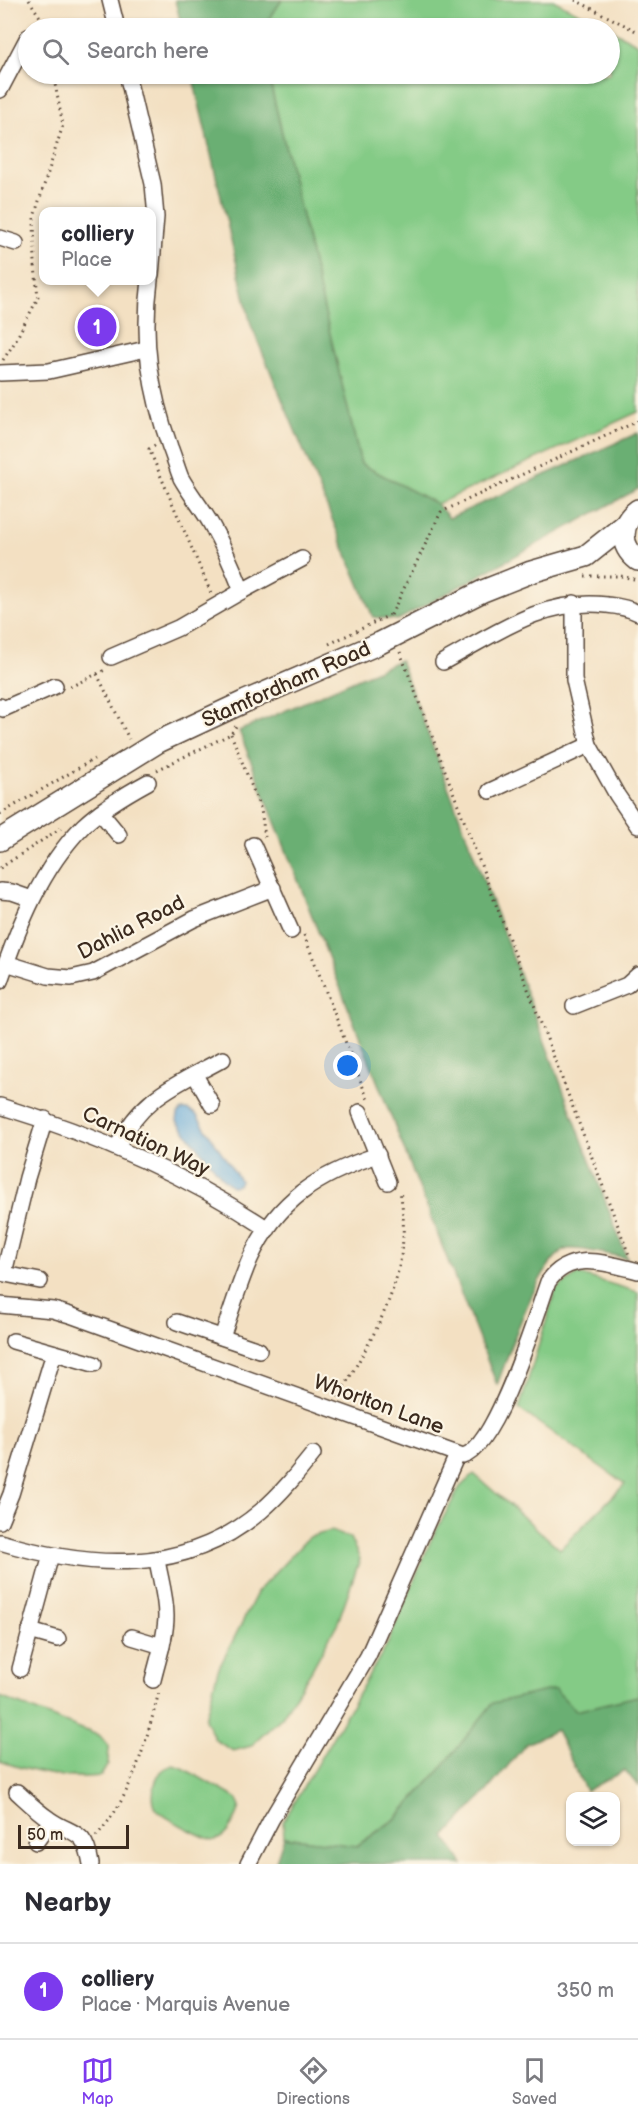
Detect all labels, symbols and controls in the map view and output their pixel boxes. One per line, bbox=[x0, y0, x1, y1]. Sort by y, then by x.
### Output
search box bbox=[18, 18, 620, 84]
icon: search bbox=[39, 35, 72, 68]
text: Search here bbox=[87, 38, 209, 65]
popup bbox=[39, 207, 156, 285]
text: colliery bbox=[61, 221, 134, 248]
text: Place bbox=[61, 248, 112, 272]
pin: 1 bbox=[78, 304, 116, 350]
street label: Stamfordham Road bbox=[198, 636, 374, 733]
street label: Dahlia Road bbox=[74, 890, 189, 965]
your location bbox=[333, 1051, 362, 1080]
street label: Carnation Way bbox=[78, 1101, 214, 1182]
street label: Whorlton Lane bbox=[310, 1369, 447, 1440]
map controls bbox=[566, 1792, 620, 1846]
button: layers bbox=[566, 1792, 620, 1846]
scale bar bbox=[18, 1822, 129, 1850]
text: 50 m bbox=[27, 1826, 63, 1845]
text: Nearby bbox=[24, 1888, 111, 1919]
text: colliery bbox=[81, 1966, 154, 1993]
text: 1 bbox=[39, 1979, 48, 2003]
text: 350 m bbox=[557, 1979, 614, 2003]
text: Place · Marquis Avenue bbox=[81, 1993, 290, 2017]
tab: Map bbox=[81, 2054, 114, 2109]
tab: Directions bbox=[276, 2054, 350, 2109]
tab: Saved bbox=[512, 2054, 557, 2109]

